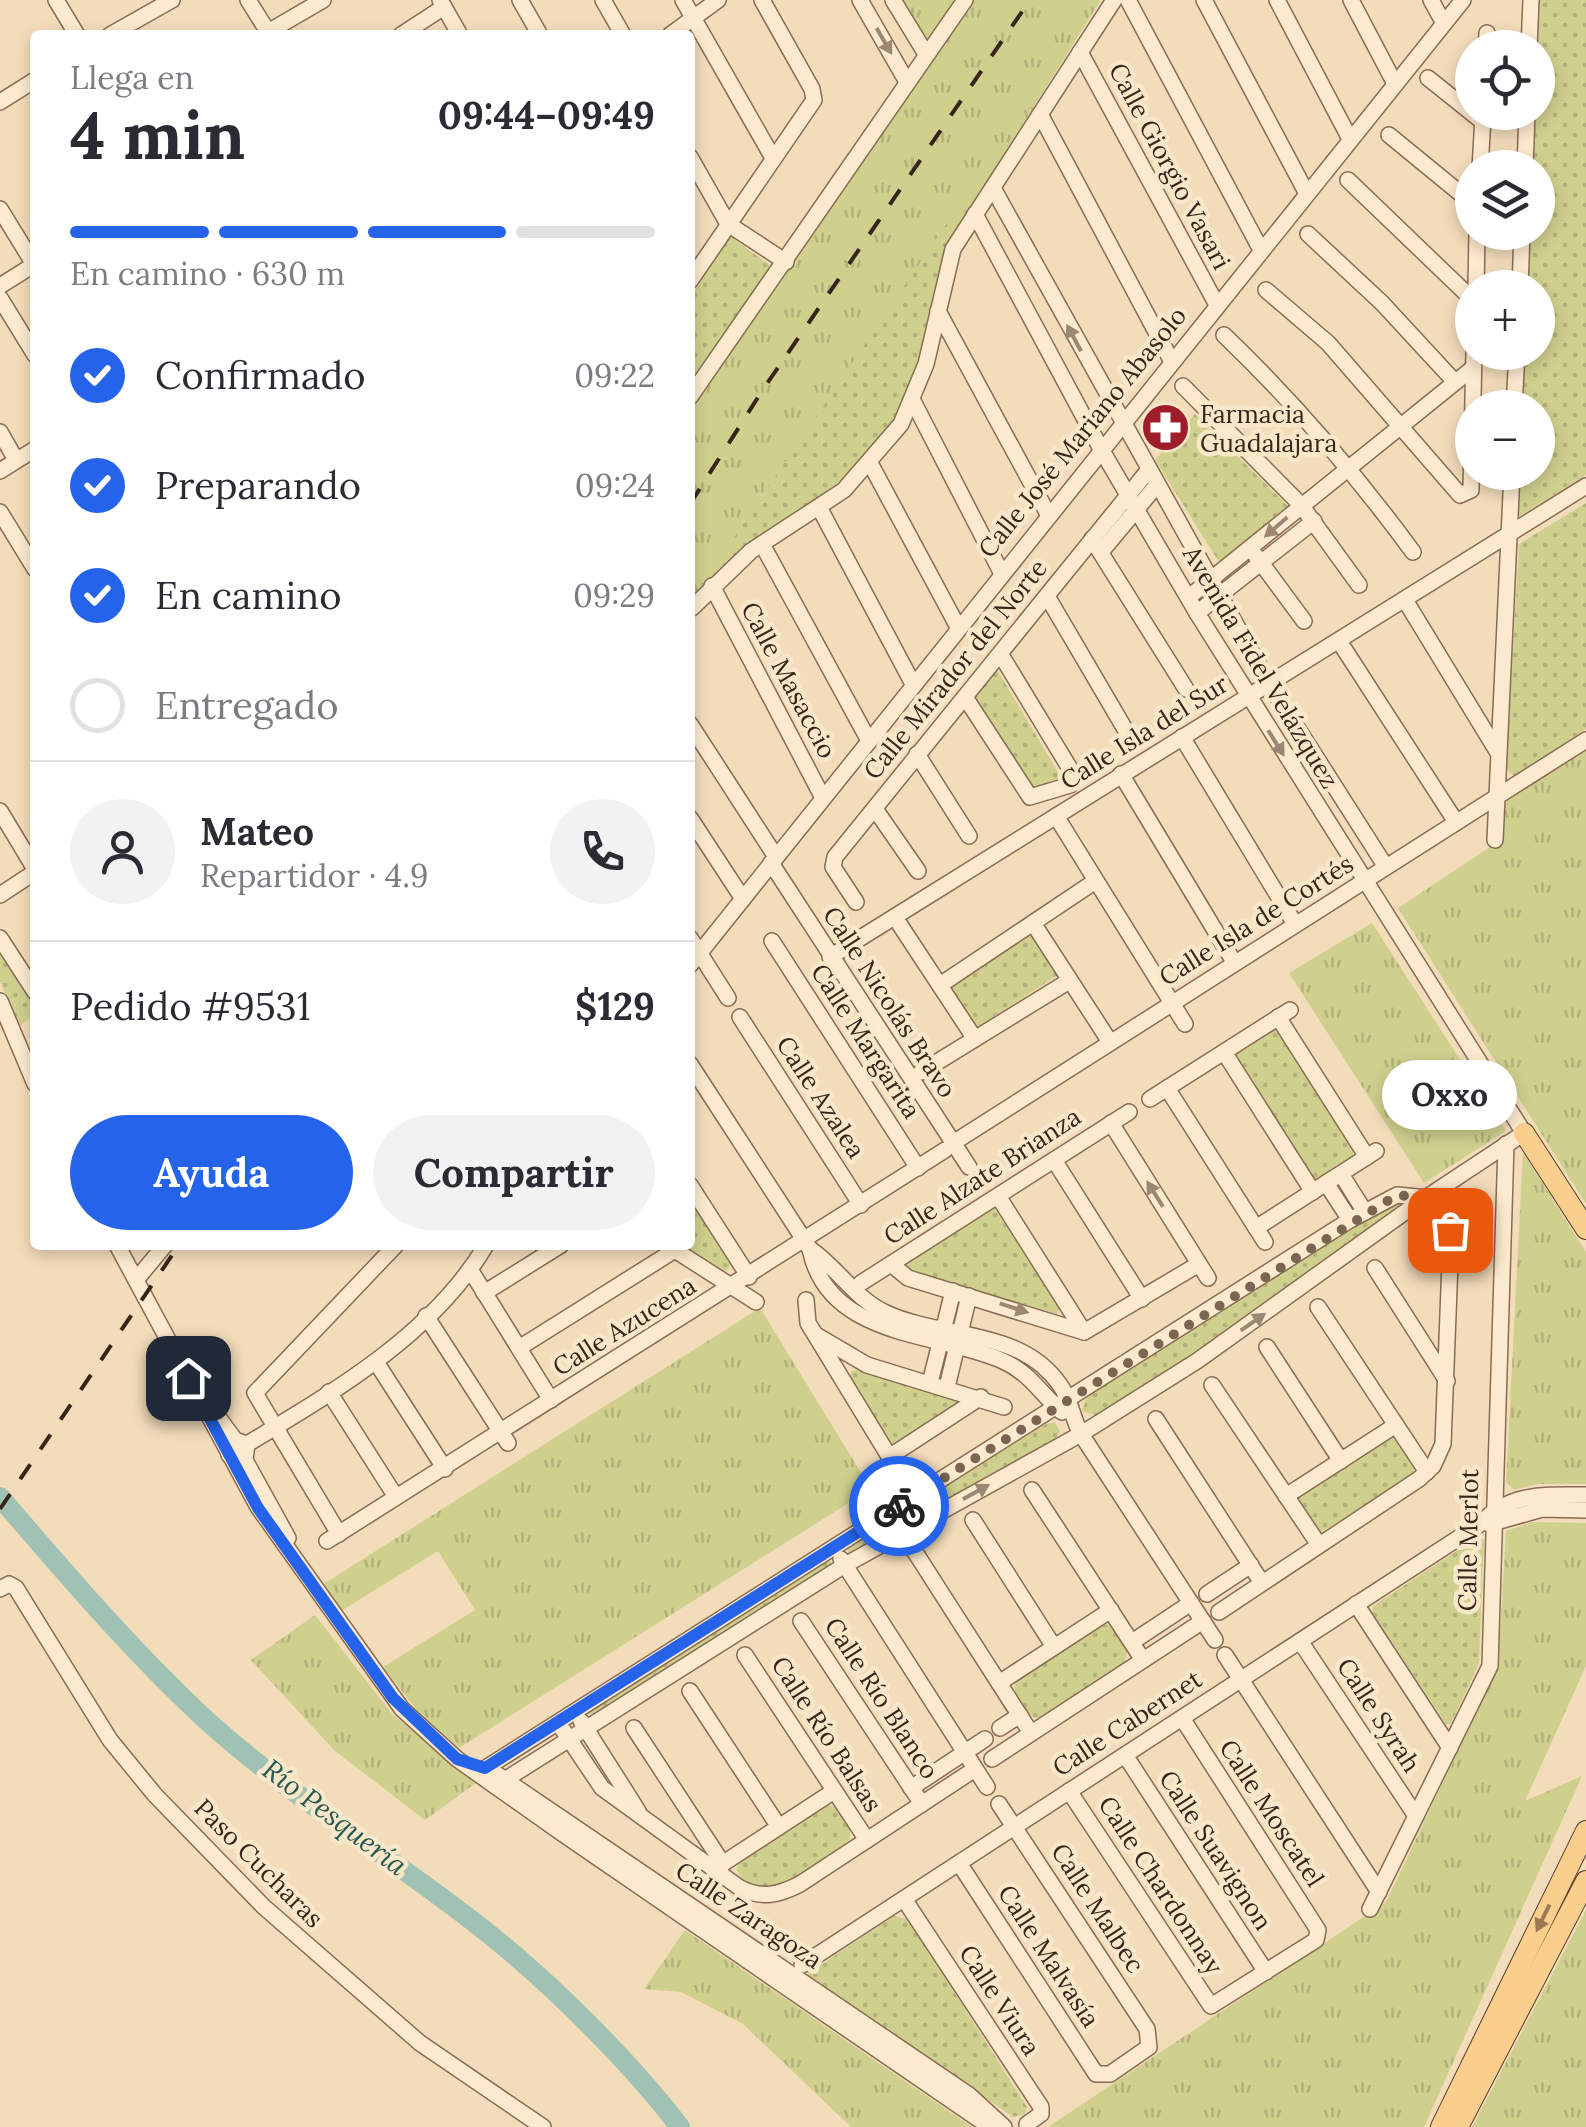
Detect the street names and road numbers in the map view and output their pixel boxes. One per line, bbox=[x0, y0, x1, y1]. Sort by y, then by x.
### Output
street label: Calle Giorgio Vasari bbox=[1102, 57, 1238, 275]
street label: Calle José Mariano Abasolo bbox=[971, 300, 1193, 564]
street label: Avenida Fidel Velázquez bbox=[1175, 539, 1346, 794]
street label: Calle Mirador del Norte bbox=[856, 552, 1054, 786]
street label: Calle Masaccio bbox=[734, 596, 844, 764]
street label: Calle Isla del Sur bbox=[1054, 668, 1234, 796]
street label: Calle Isla de Cortés bbox=[1153, 847, 1359, 993]
street label: Calle Nicolás Bravo bbox=[816, 900, 964, 1104]
street label: Calle Margarita bbox=[804, 958, 928, 1125]
street label: Calle Azalea bbox=[770, 1030, 872, 1164]
street label: Calle Alzate Brianza bbox=[877, 1100, 1087, 1252]
street label: Calle Azucena bbox=[546, 1269, 702, 1383]
street label: Calle Merlot bbox=[1451, 1468, 1485, 1611]
street label: Calle Río Blanco bbox=[818, 1611, 946, 1785]
street label: Calle Río Balsas bbox=[765, 1650, 889, 1818]
street label: Calle Syrah bbox=[1330, 1652, 1428, 1778]
street label: Calle Cabernet bbox=[1046, 1663, 1208, 1783]
street label: Calle Moscatel bbox=[1213, 1733, 1331, 1893]
street label: Calle Suavignon bbox=[1152, 1764, 1280, 1936]
street label: Calle Chardonnay bbox=[1092, 1790, 1231, 1981]
street label: Paso Cucharas bbox=[188, 1792, 330, 1934]
street label: Calle Malbec bbox=[1044, 1837, 1152, 1979]
street label: Calle Zaragoza bbox=[670, 1854, 828, 1976]
street label: Calle Malvasía bbox=[991, 1879, 1107, 2033]
street label: Calle Viura bbox=[952, 1939, 1048, 2061]

